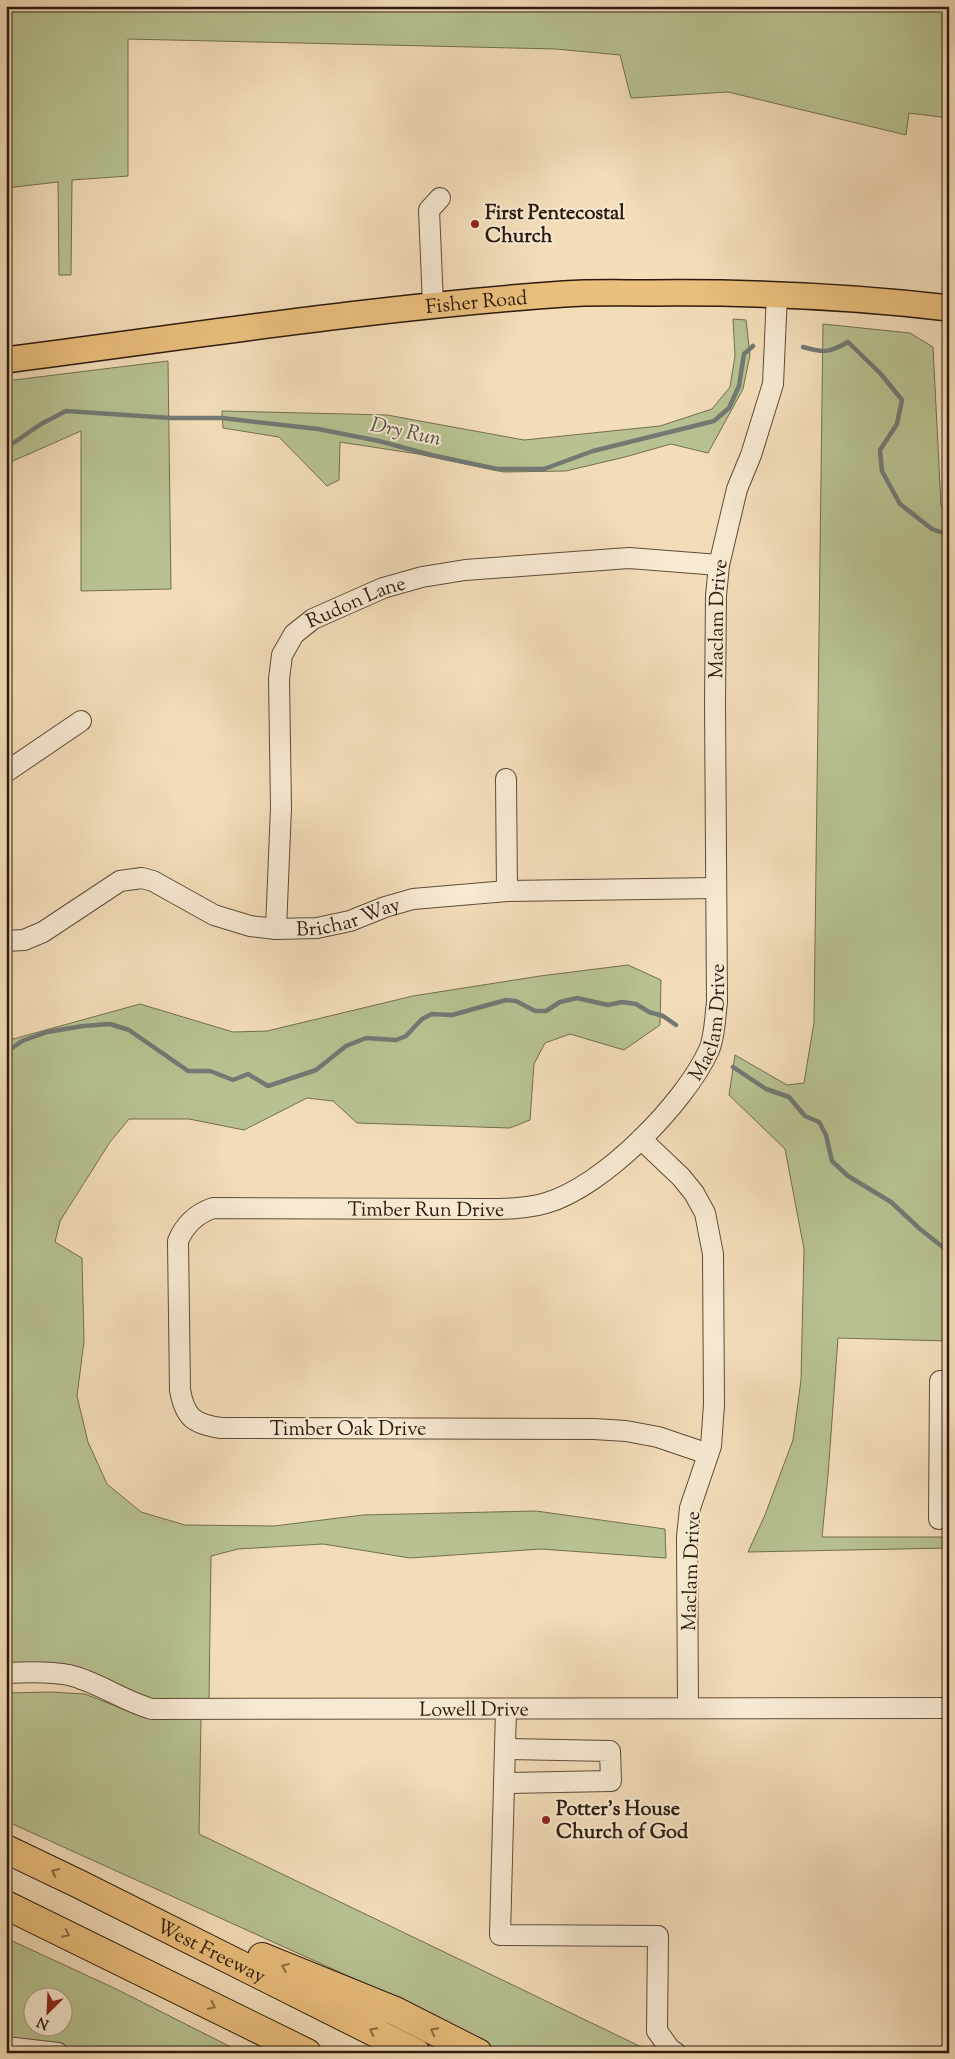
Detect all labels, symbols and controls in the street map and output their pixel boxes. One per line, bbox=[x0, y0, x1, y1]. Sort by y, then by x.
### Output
place label: First Pentecostal Church bbox=[485, 200, 625, 252]
marker: First Pentecostal Church bbox=[469, 218, 481, 230]
street label: Fisher Road bbox=[424, 285, 528, 323]
water label: Dry Run bbox=[367, 411, 444, 455]
street label: Maclam Drive bbox=[703, 556, 737, 679]
street label: Rudon Lane bbox=[302, 570, 409, 637]
street label: Brichar Way bbox=[296, 891, 404, 946]
street label: Maclam Drive bbox=[683, 963, 735, 1087]
street label: Timber Run Drive bbox=[348, 1197, 505, 1226]
street label: Timber Oak Drive bbox=[270, 1416, 426, 1445]
street label: Maclam Drive bbox=[676, 1511, 709, 1632]
street label: Lowell Drive bbox=[419, 1697, 529, 1726]
place label: Potter's House Church of God bbox=[556, 1796, 689, 1848]
marker: Potter's House Church of God bbox=[540, 1814, 552, 1826]
one-way arrow bbox=[51, 1868, 60, 1879]
street label: West Freeway bbox=[150, 1913, 270, 1992]
one-way arrow bbox=[61, 1928, 70, 1938]
one-way arrow bbox=[281, 1962, 290, 1973]
north arrow bbox=[22, 1986, 72, 2036]
one-way arrow bbox=[206, 2000, 215, 2010]
text: N bbox=[34, 2011, 53, 2033]
one-way arrow bbox=[369, 2027, 378, 2037]
one-way arrow bbox=[430, 2027, 439, 2037]

